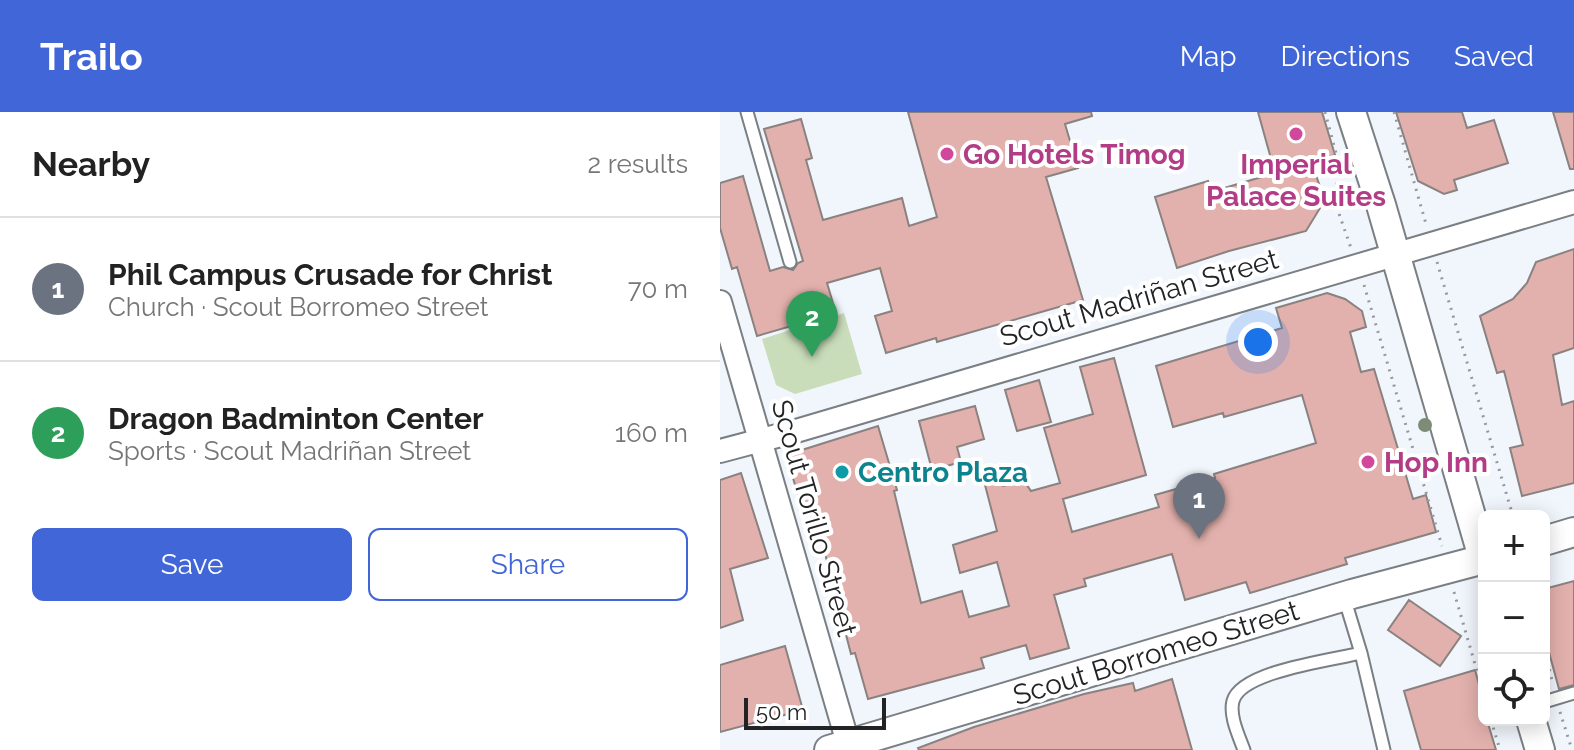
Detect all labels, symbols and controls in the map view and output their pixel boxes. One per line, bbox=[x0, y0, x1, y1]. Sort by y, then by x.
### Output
text: Trailo bbox=[40, 34, 143, 79]
text: Map bbox=[1180, 40, 1237, 73]
text: Directions bbox=[1281, 40, 1410, 73]
text: Saved bbox=[1454, 40, 1534, 73]
marker: Imperial Palace Suites bbox=[1287, 125, 1305, 143]
place label: Go Hotels Timog bbox=[963, 138, 1186, 171]
text: Nearby bbox=[32, 144, 150, 184]
marker: Go Hotels Timog bbox=[938, 145, 956, 163]
place label: Imperial Palace Suites bbox=[1206, 148, 1386, 213]
text: 2 results bbox=[588, 149, 688, 179]
street label: Scout Madriñan Street bbox=[996, 242, 1282, 354]
text: Phil Campus Crusade for Christ bbox=[108, 257, 552, 292]
text: 1 bbox=[52, 274, 64, 304]
text: 70 m bbox=[628, 274, 688, 304]
pin: 2 bbox=[786, 291, 838, 357]
text: Church · Scout Borromeo Street bbox=[108, 292, 488, 322]
your location bbox=[1238, 322, 1278, 362]
street label: Scout Torillo Street bbox=[764, 396, 864, 641]
text: Dragon Badminton Center bbox=[108, 401, 484, 436]
text: 2 bbox=[51, 418, 65, 448]
text: 160 m bbox=[615, 418, 688, 448]
text: Sports · Scout Madriñan Street bbox=[108, 436, 471, 466]
place label: Hop Inn bbox=[1384, 446, 1488, 479]
marker: Hop Inn bbox=[1359, 453, 1377, 471]
place label: Centro Plaza bbox=[858, 456, 1028, 489]
marker: Centro Plaza bbox=[833, 463, 851, 481]
pin: 1 bbox=[1173, 473, 1225, 539]
map controls bbox=[1478, 510, 1550, 726]
button: + bbox=[1478, 510, 1550, 582]
button: Save bbox=[32, 528, 352, 601]
button: Share bbox=[368, 528, 688, 601]
button: − bbox=[1478, 582, 1550, 654]
street label: Scout Borromeo Street bbox=[1009, 594, 1303, 712]
button: locate bbox=[1478, 654, 1550, 726]
scale bar bbox=[744, 694, 886, 730]
text: 50 m bbox=[756, 699, 807, 725]

